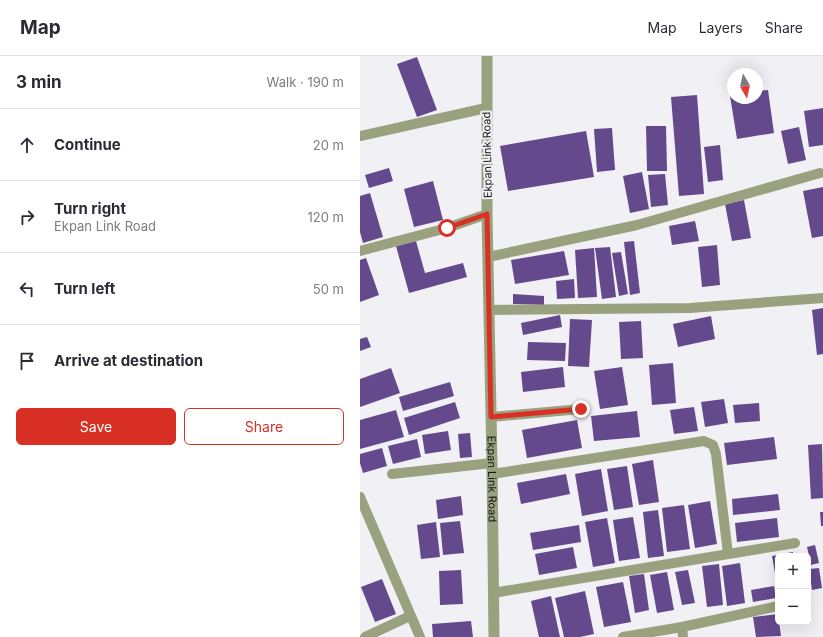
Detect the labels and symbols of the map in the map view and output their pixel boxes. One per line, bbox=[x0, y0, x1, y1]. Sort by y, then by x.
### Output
north arrow bbox=[727, 68, 763, 104]
street label: Ekpan Link Road bbox=[479, 112, 495, 198]
route start bbox=[438, 219, 456, 237]
route end bbox=[572, 400, 590, 418]
street label: Ekpan Link Road bbox=[484, 436, 500, 522]

